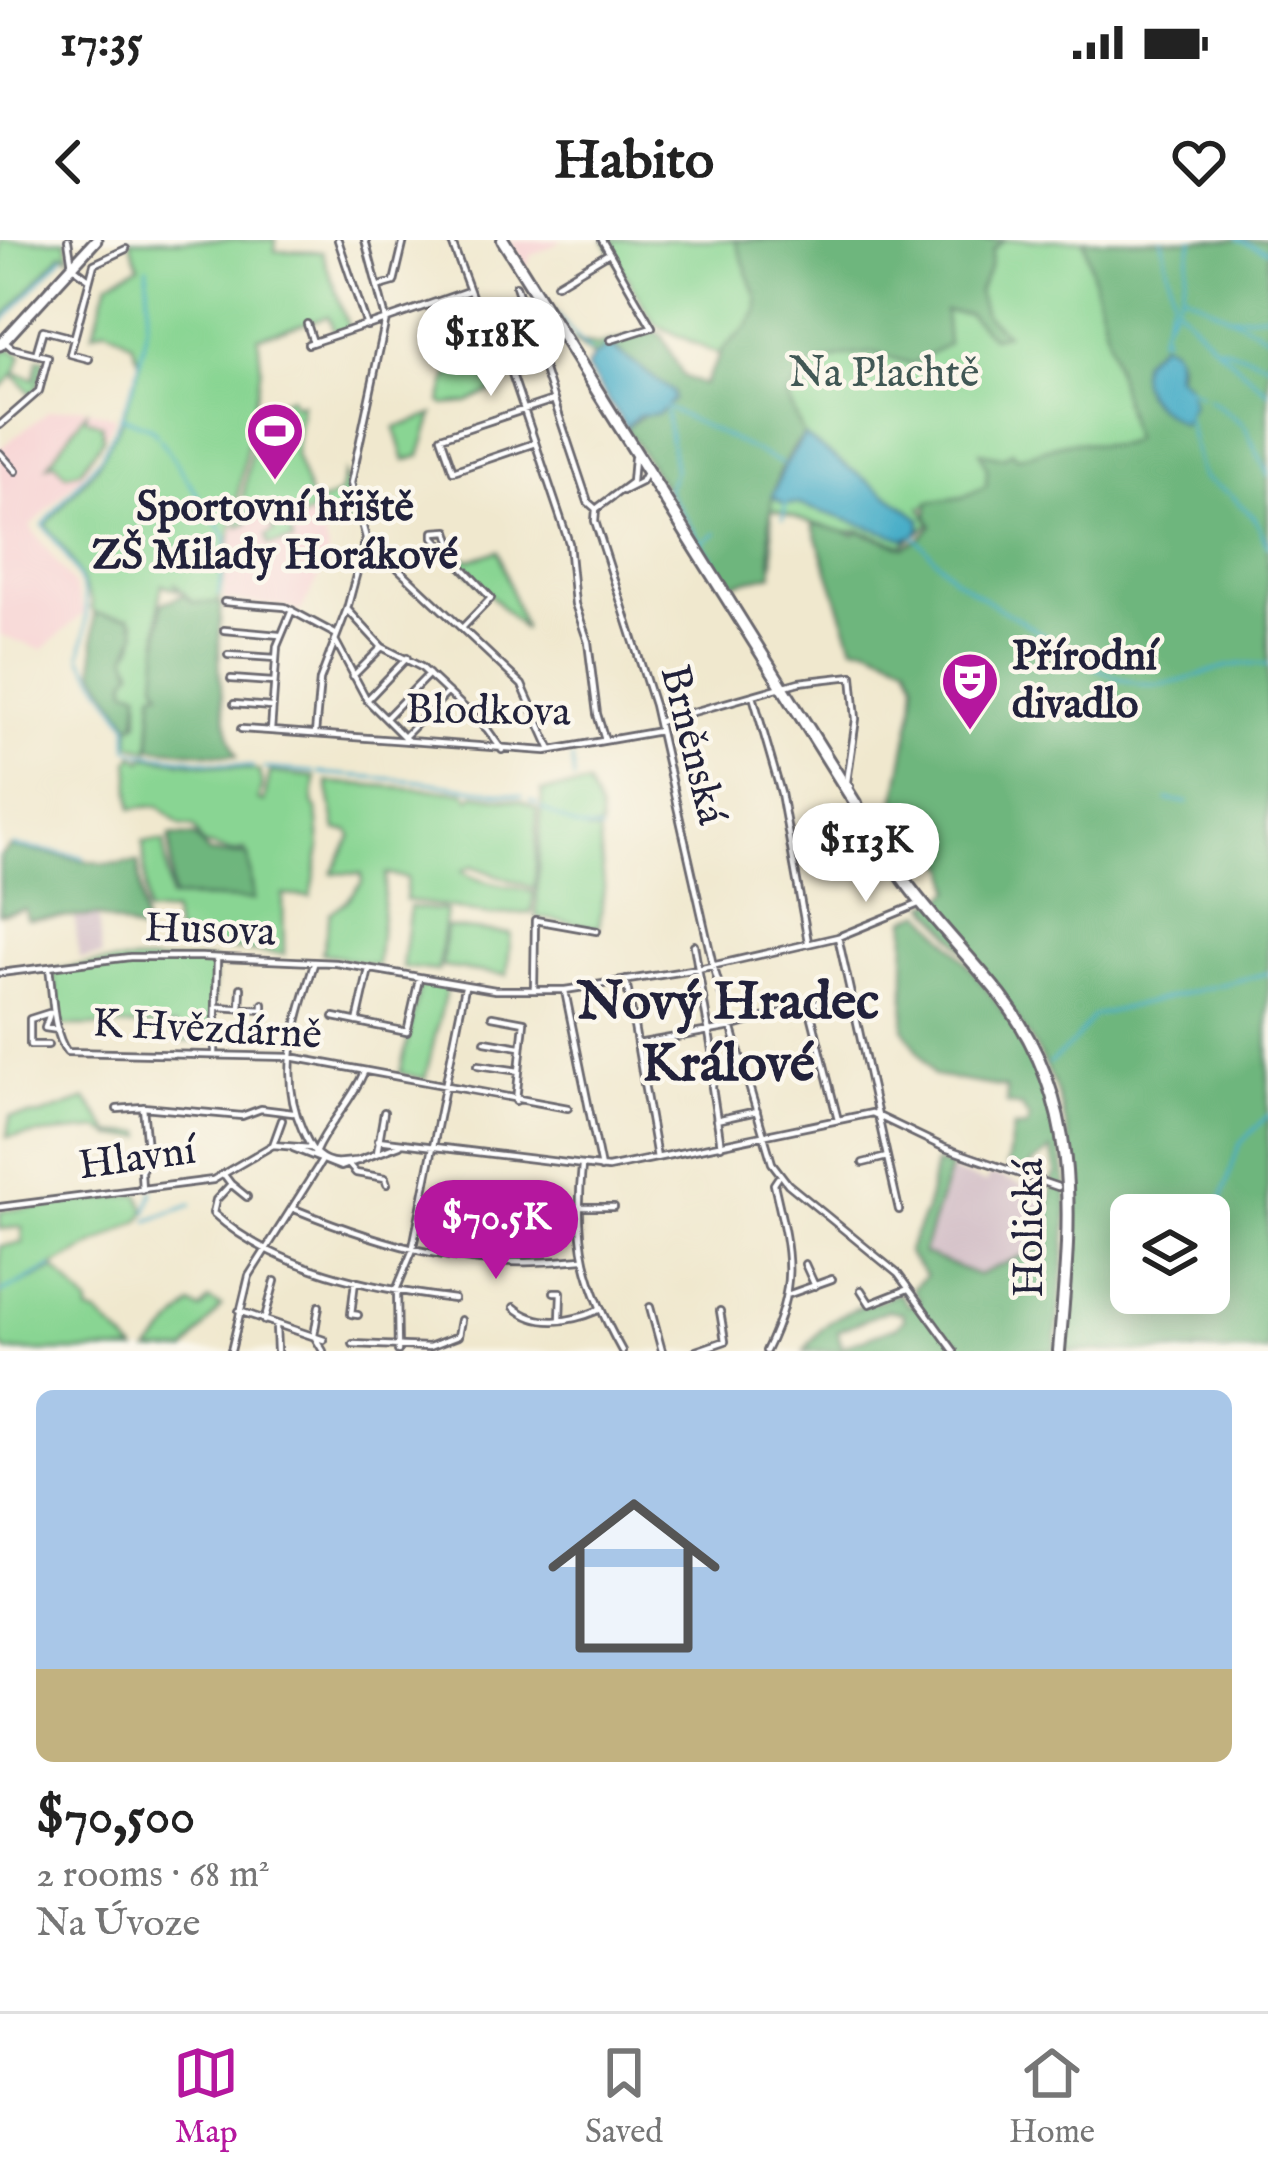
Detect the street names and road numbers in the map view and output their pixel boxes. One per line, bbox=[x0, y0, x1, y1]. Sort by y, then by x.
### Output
street label: Brněnská bbox=[647, 660, 738, 831]
street label: Blodkova bbox=[405, 684, 572, 740]
street label: Husova bbox=[144, 902, 277, 960]
street label: K Hvězdárně bbox=[91, 998, 323, 1062]
street label: Hlavní bbox=[75, 1124, 202, 1193]
street label: Holická bbox=[1004, 1158, 1057, 1298]

